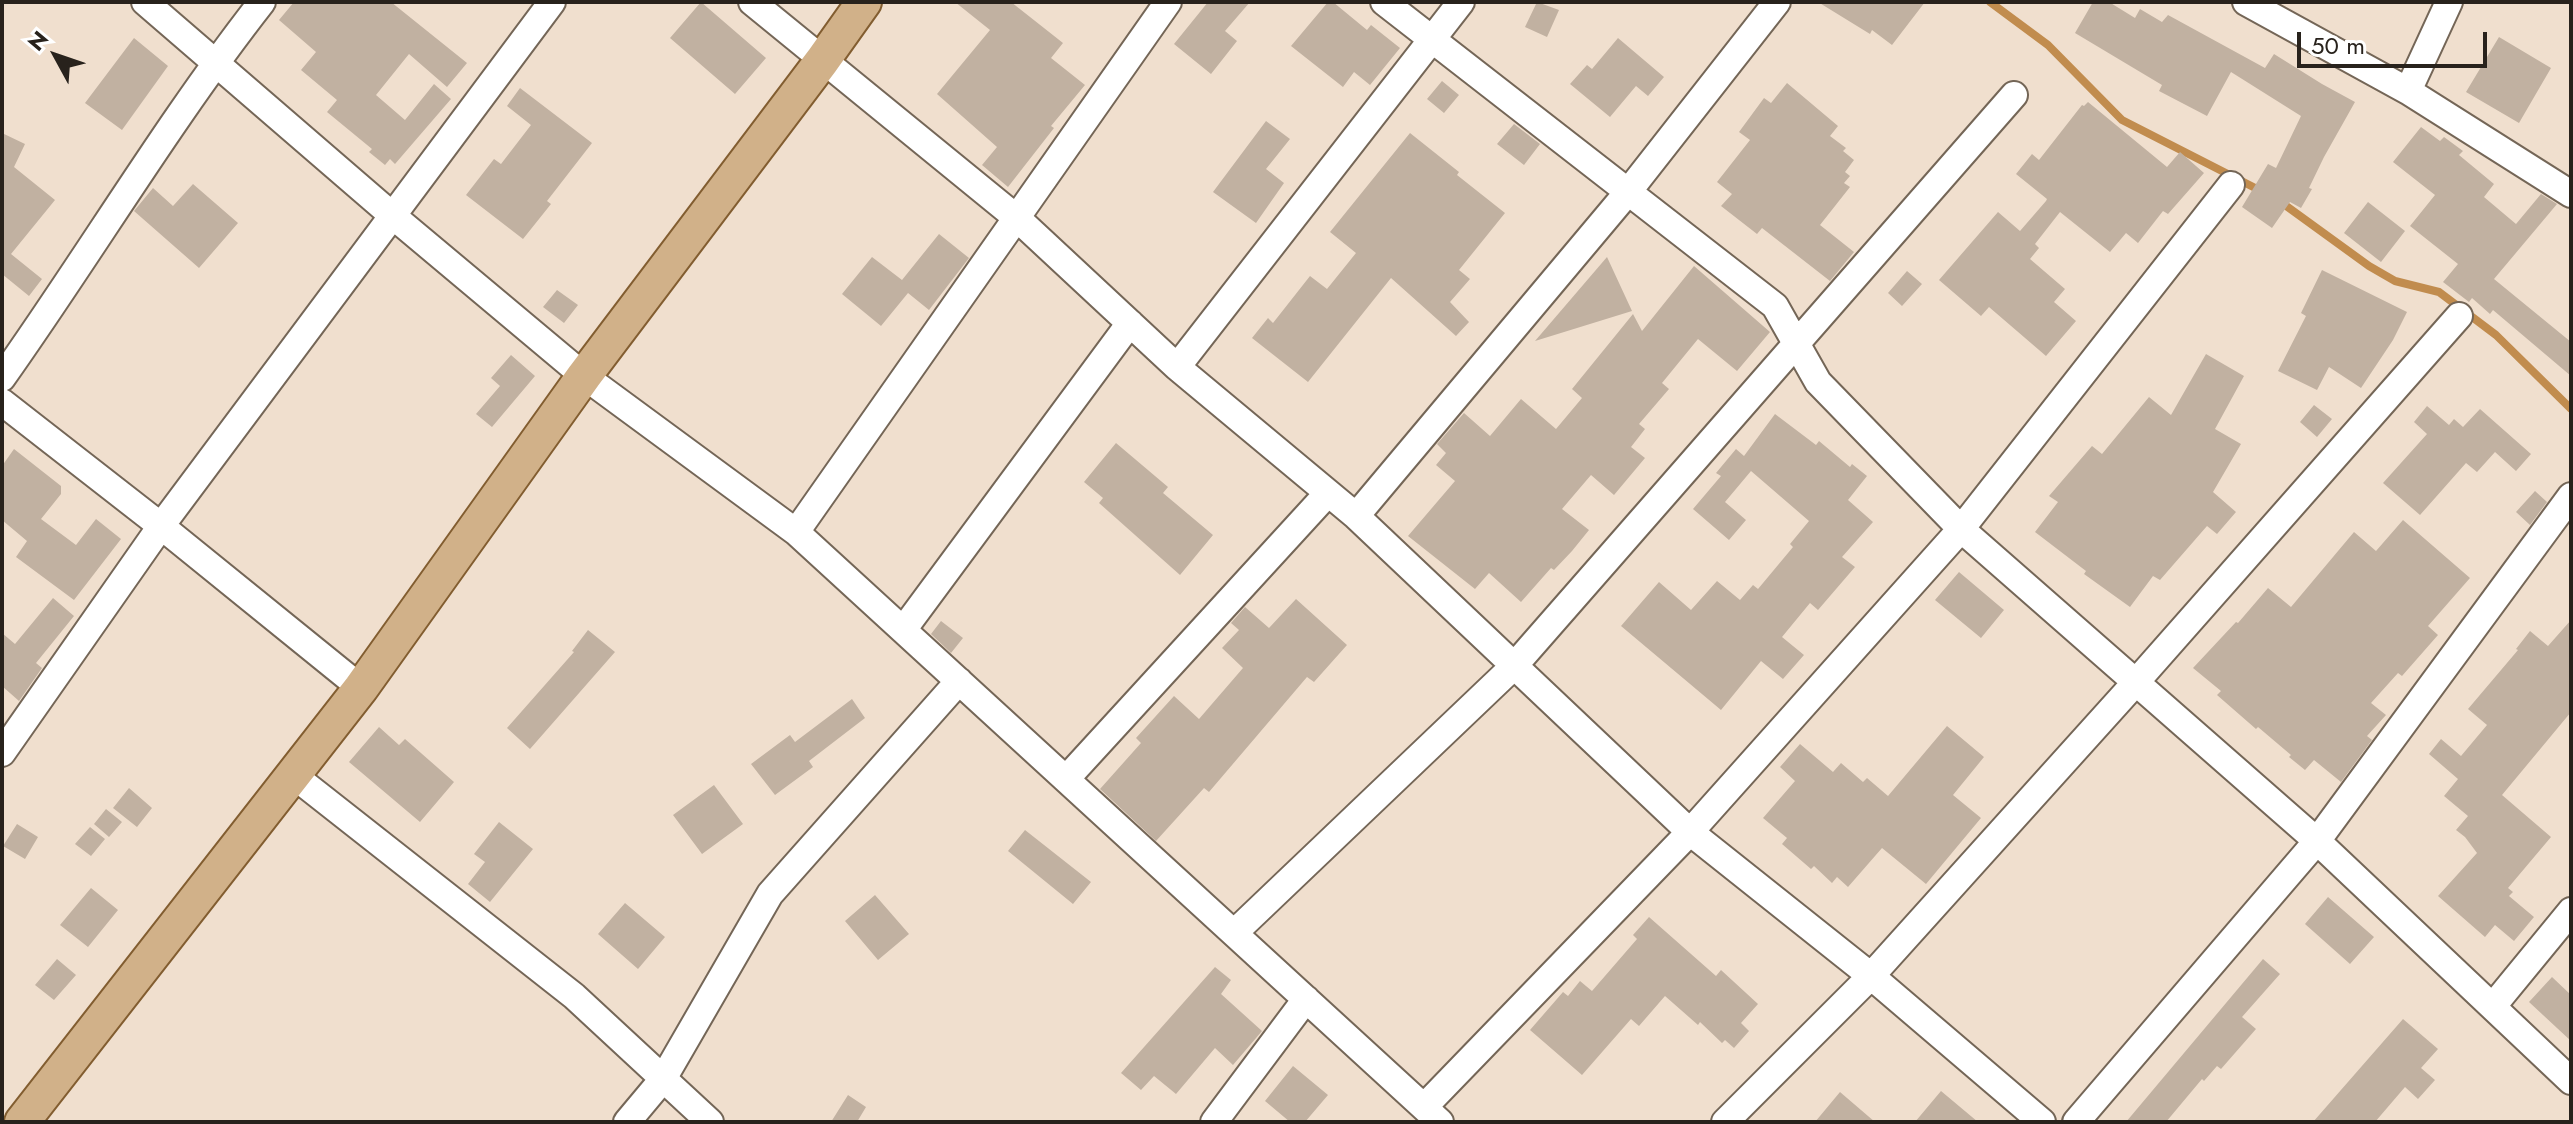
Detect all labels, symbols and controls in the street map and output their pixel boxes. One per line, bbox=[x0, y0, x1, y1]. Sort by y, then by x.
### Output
north arrow bbox=[16, 16, 96, 96]
scale bar bbox=[2301, 16, 2491, 66]
text: N bbox=[20, 24, 55, 58]
text: 50 m bbox=[2311, 28, 2365, 63]

